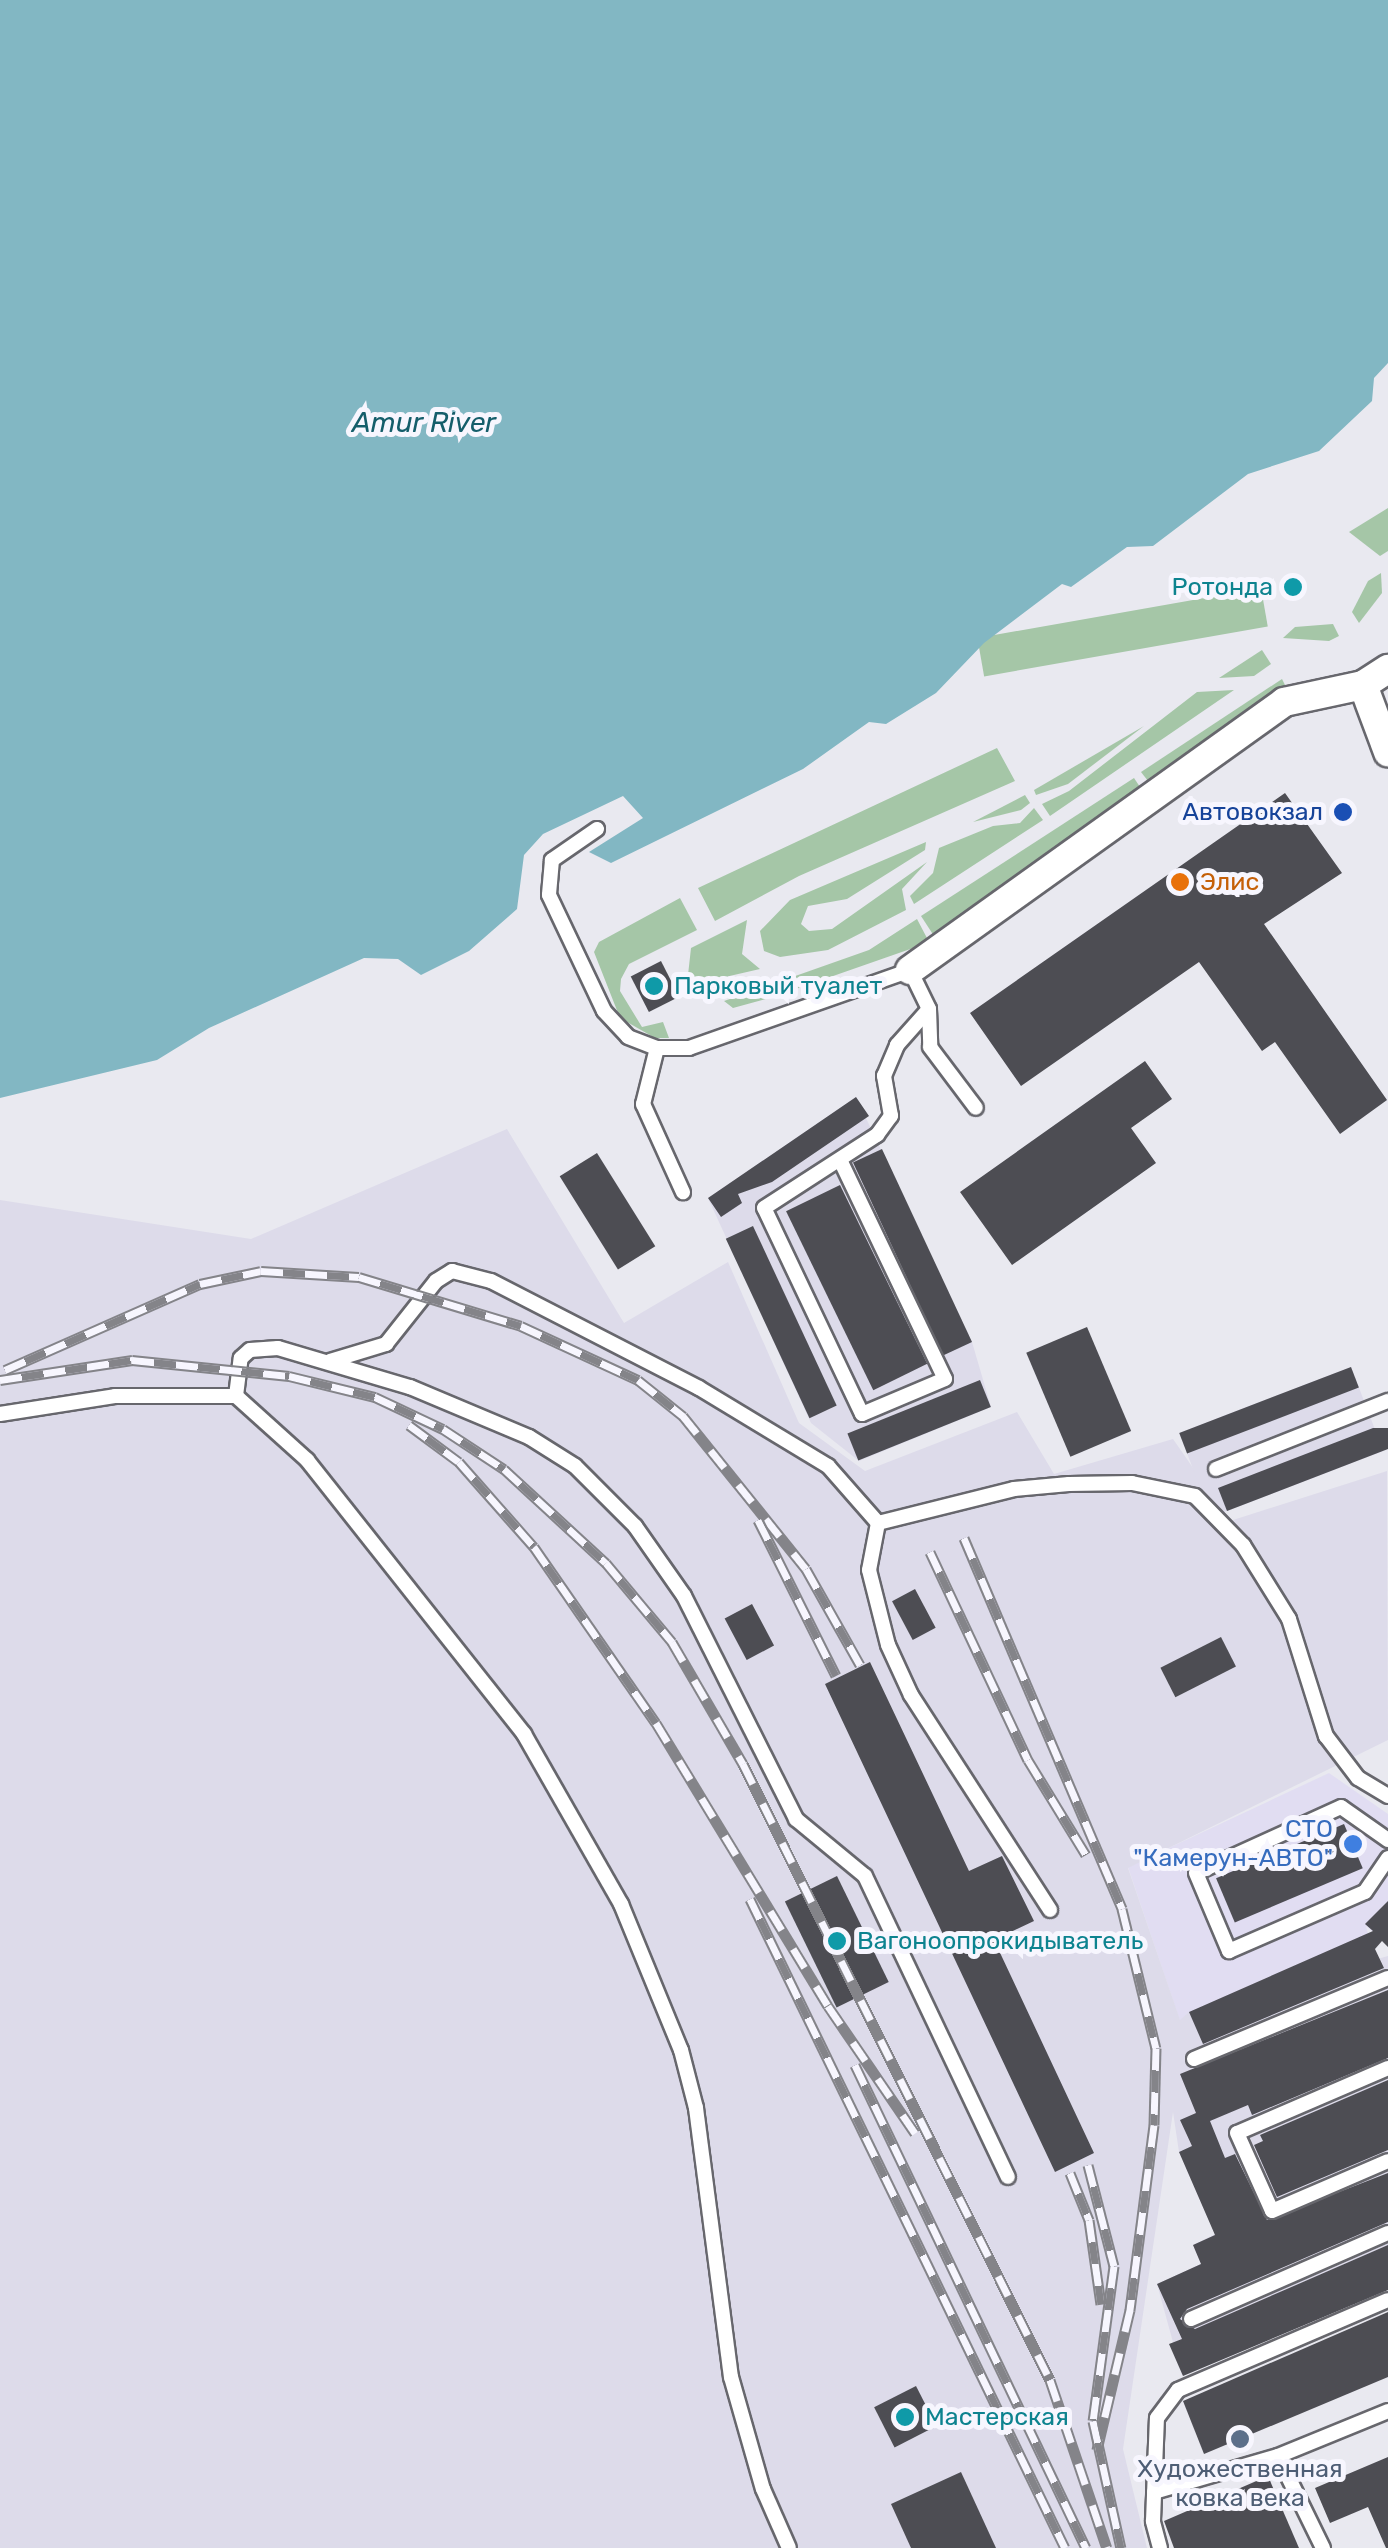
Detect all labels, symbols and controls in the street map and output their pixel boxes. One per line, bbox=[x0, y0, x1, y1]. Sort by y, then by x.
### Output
water label: Amur River bbox=[352, 406, 496, 440]
place label: Ротонда bbox=[1171, 572, 1273, 602]
marker: Ротонда bbox=[1282, 576, 1304, 598]
place label: Автовокзал bbox=[1182, 797, 1323, 827]
marker: Автовокзал bbox=[1332, 801, 1354, 823]
place label: Элис bbox=[1200, 867, 1259, 897]
marker: Элис bbox=[1169, 871, 1191, 893]
place label: Парковый туалет bbox=[674, 971, 882, 1001]
marker: Парковый туалет bbox=[643, 975, 665, 997]
place label: СТО "Камерун-АВТО" bbox=[1133, 1815, 1333, 1874]
marker: СТО "Камерун-АВТО" bbox=[1342, 1833, 1364, 1855]
place label: Вагоноопрокидыватель bbox=[857, 1926, 1143, 1956]
marker: Вагоноопрокидыватель bbox=[826, 1930, 848, 1952]
place label: Мастерская bbox=[925, 2402, 1069, 2432]
marker: Мастерская bbox=[894, 2406, 916, 2428]
marker: Художественная ковка века bbox=[1229, 2428, 1251, 2450]
place label: Художественная ковка века bbox=[1137, 2455, 1343, 2514]

